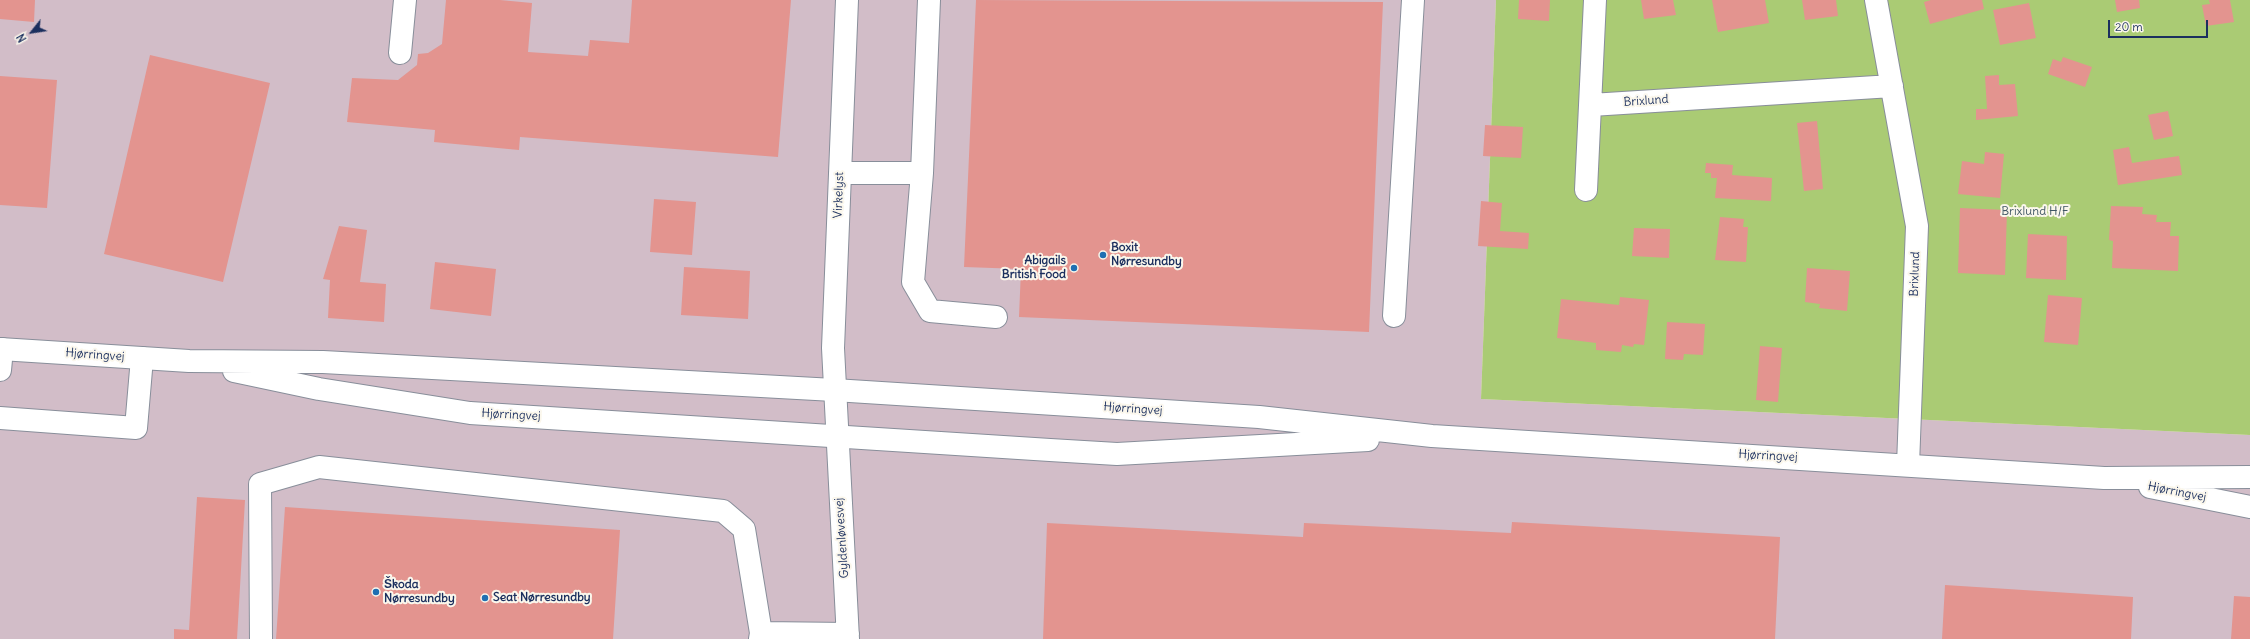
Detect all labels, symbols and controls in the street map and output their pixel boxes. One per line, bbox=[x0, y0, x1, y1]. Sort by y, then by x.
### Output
north arrow bbox=[12, 12, 52, 52]
scale bar bbox=[2110, 12, 2210, 38]
text: 20 m bbox=[2115, 19, 2143, 34]
text: N bbox=[14, 31, 30, 45]
street label: Brixlund bbox=[1623, 92, 1669, 110]
street label: Virkelyst bbox=[831, 171, 847, 219]
park label: Brixlund H/F bbox=[2001, 205, 2069, 219]
place label: Boxit Nørresundby bbox=[1111, 241, 1182, 269]
marker: Boxit Nørresundby bbox=[1098, 250, 1108, 260]
street label: Brixlund bbox=[1907, 251, 1923, 297]
place label: Abigails British Food bbox=[1002, 254, 1066, 282]
marker: Abigails British Food bbox=[1069, 263, 1079, 273]
street label: Hjørringvej bbox=[65, 346, 125, 364]
street label: Hjørringvej bbox=[1103, 400, 1163, 418]
street label: Hjørringvej bbox=[481, 406, 541, 424]
street label: Hjørringvej bbox=[1738, 447, 1798, 465]
street label: Hjørringvej bbox=[2147, 479, 2207, 505]
street label: Gyldenløvesvej bbox=[832, 497, 852, 579]
place label: Škoda Nørresundby bbox=[384, 578, 455, 606]
marker: Škoda Nørresundby bbox=[371, 587, 381, 597]
place label: Seat Nørresundby bbox=[493, 591, 591, 605]
marker: Seat Nørresundby bbox=[480, 593, 490, 603]

